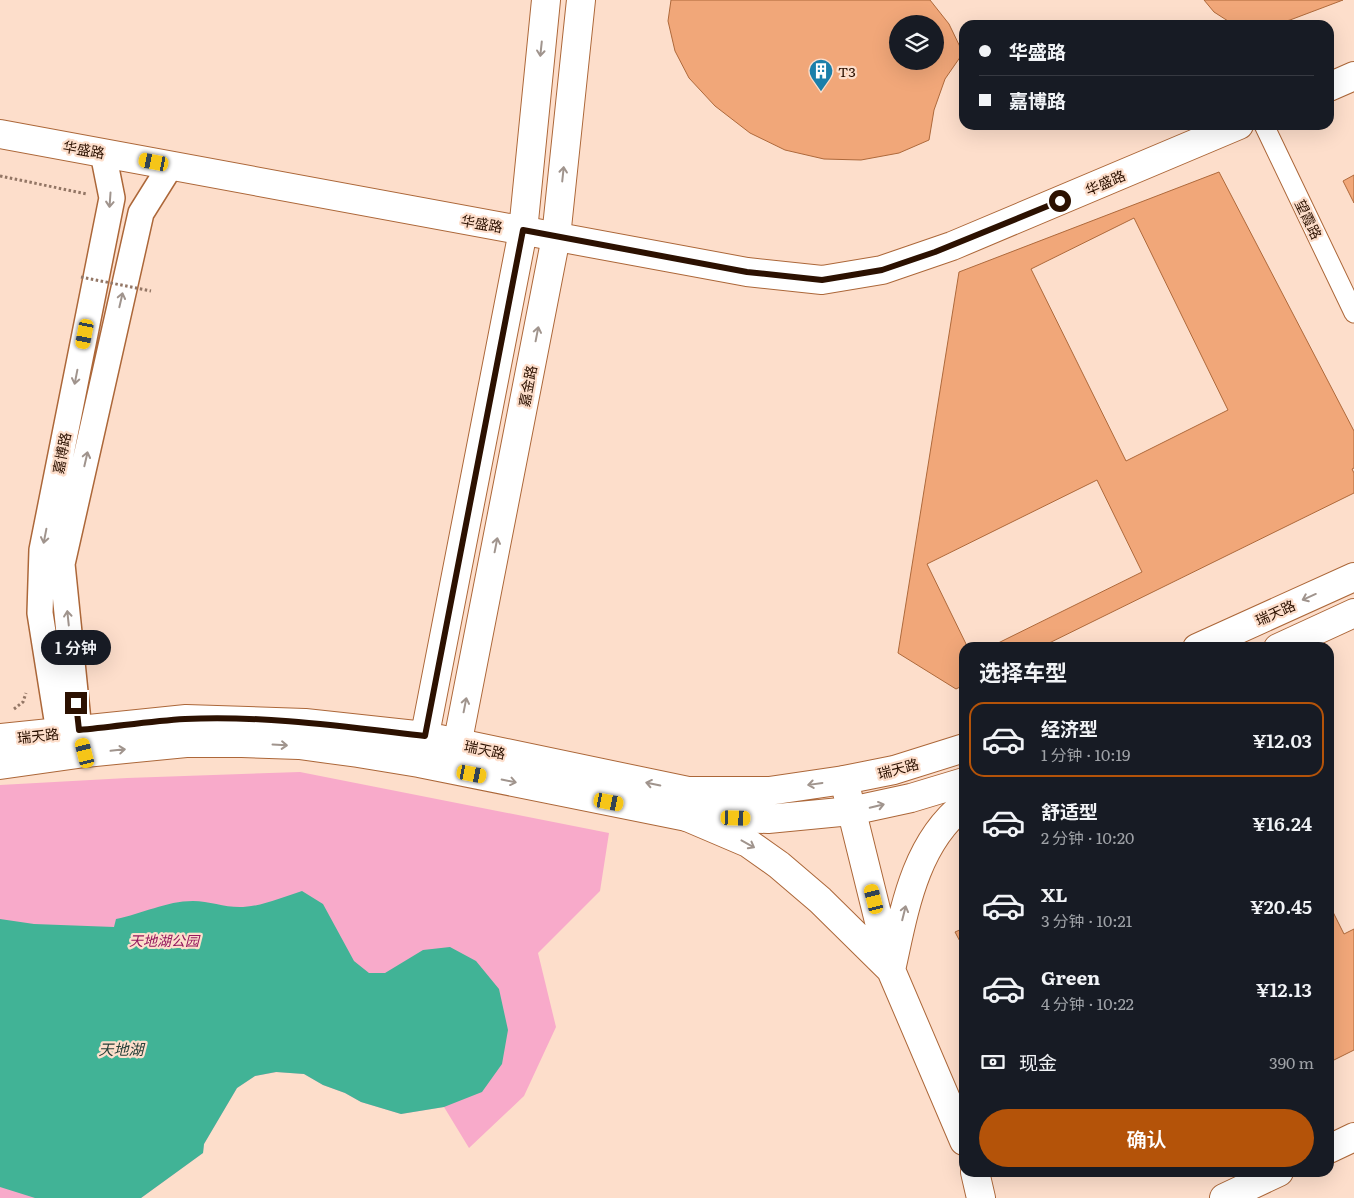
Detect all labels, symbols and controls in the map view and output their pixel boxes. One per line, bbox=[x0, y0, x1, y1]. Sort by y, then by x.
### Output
map controls bbox=[889, 15, 944, 70]
button: layers bbox=[889, 15, 944, 70]
text: 华盛路 bbox=[1009, 37, 1066, 65]
one-way arrow bbox=[536, 40, 546, 56]
building icon: T3 bbox=[808, 58, 834, 92]
place label: T3 bbox=[838, 61, 856, 81]
text: 嘉博路 bbox=[1009, 86, 1066, 114]
street label: 华盛路 bbox=[62, 136, 106, 162]
car bbox=[137, 152, 170, 172]
street label: 华盛路 bbox=[1082, 165, 1128, 199]
one-way arrow bbox=[558, 166, 567, 182]
route start bbox=[1049, 190, 1071, 212]
one-way arrow bbox=[105, 192, 115, 208]
street label: 望霞路 bbox=[1291, 196, 1327, 242]
street label: 华盛路 bbox=[460, 210, 504, 236]
one-way arrow bbox=[117, 293, 126, 309]
car bbox=[74, 318, 95, 350]
one-way arrow bbox=[533, 327, 542, 343]
street label: 嘉金路 bbox=[513, 363, 541, 409]
one-way arrow bbox=[71, 369, 81, 385]
street label: 嘉博路 bbox=[47, 430, 75, 476]
one-way arrow bbox=[81, 451, 91, 467]
one-way arrow bbox=[40, 528, 49, 544]
one-way arrow bbox=[492, 538, 501, 554]
one-way arrow bbox=[1302, 593, 1317, 603]
street label: 瑞天路 bbox=[1252, 594, 1298, 630]
one-way arrow bbox=[63, 611, 72, 627]
callout: 1 分钟 bbox=[41, 630, 111, 666]
text: 1 分钟 bbox=[55, 635, 97, 659]
text: 选择车型 bbox=[979, 655, 1067, 688]
route end bbox=[65, 692, 87, 714]
one-way arrow bbox=[461, 697, 470, 713]
text: 经济型 bbox=[1041, 714, 1098, 742]
icon: car bbox=[981, 717, 1026, 762]
street label: 瑞天路 bbox=[16, 723, 60, 747]
text: ¥12.03 bbox=[1253, 726, 1312, 754]
street label: 瑞天路 bbox=[462, 735, 508, 763]
car bbox=[74, 737, 95, 769]
one-way arrow bbox=[272, 740, 288, 749]
text: 1 分钟 · 10:19 bbox=[1041, 742, 1130, 766]
one-way arrow bbox=[109, 745, 125, 755]
street label: 瑞天路 bbox=[875, 753, 921, 783]
car bbox=[455, 764, 488, 784]
one-way arrow bbox=[501, 777, 517, 787]
one-way arrow bbox=[646, 779, 662, 789]
one-way arrow bbox=[807, 780, 823, 790]
car bbox=[592, 792, 625, 812]
text: 舒适型 bbox=[1041, 797, 1098, 825]
one-way arrow bbox=[869, 800, 885, 810]
icon: car bbox=[981, 800, 1026, 845]
text: ¥16.24 bbox=[1252, 809, 1312, 837]
car bbox=[720, 810, 751, 826]
text: 2 分钟 · 10:20 bbox=[1041, 825, 1134, 849]
one-way arrow bbox=[740, 839, 755, 849]
text: XL bbox=[1041, 880, 1068, 908]
car bbox=[863, 883, 884, 915]
icon: car bbox=[981, 883, 1026, 928]
text: ¥20.45 bbox=[1250, 892, 1312, 920]
one-way arrow bbox=[900, 905, 909, 921]
text: 3 分钟 · 10:21 bbox=[1041, 908, 1132, 932]
park label: 天地湖公园 bbox=[129, 930, 201, 950]
text: Green bbox=[1041, 963, 1100, 991]
icon: car bbox=[981, 966, 1026, 1011]
text: ¥12.13 bbox=[1256, 975, 1312, 1003]
text: 4 分钟 · 10:22 bbox=[1041, 991, 1134, 1015]
water label: 天地湖 bbox=[98, 1037, 145, 1060]
icon: cash bbox=[979, 1048, 1007, 1076]
text: 现金 bbox=[1019, 1048, 1057, 1076]
text: 390 m bbox=[1269, 1050, 1314, 1074]
button: 确认 bbox=[979, 1109, 1314, 1167]

